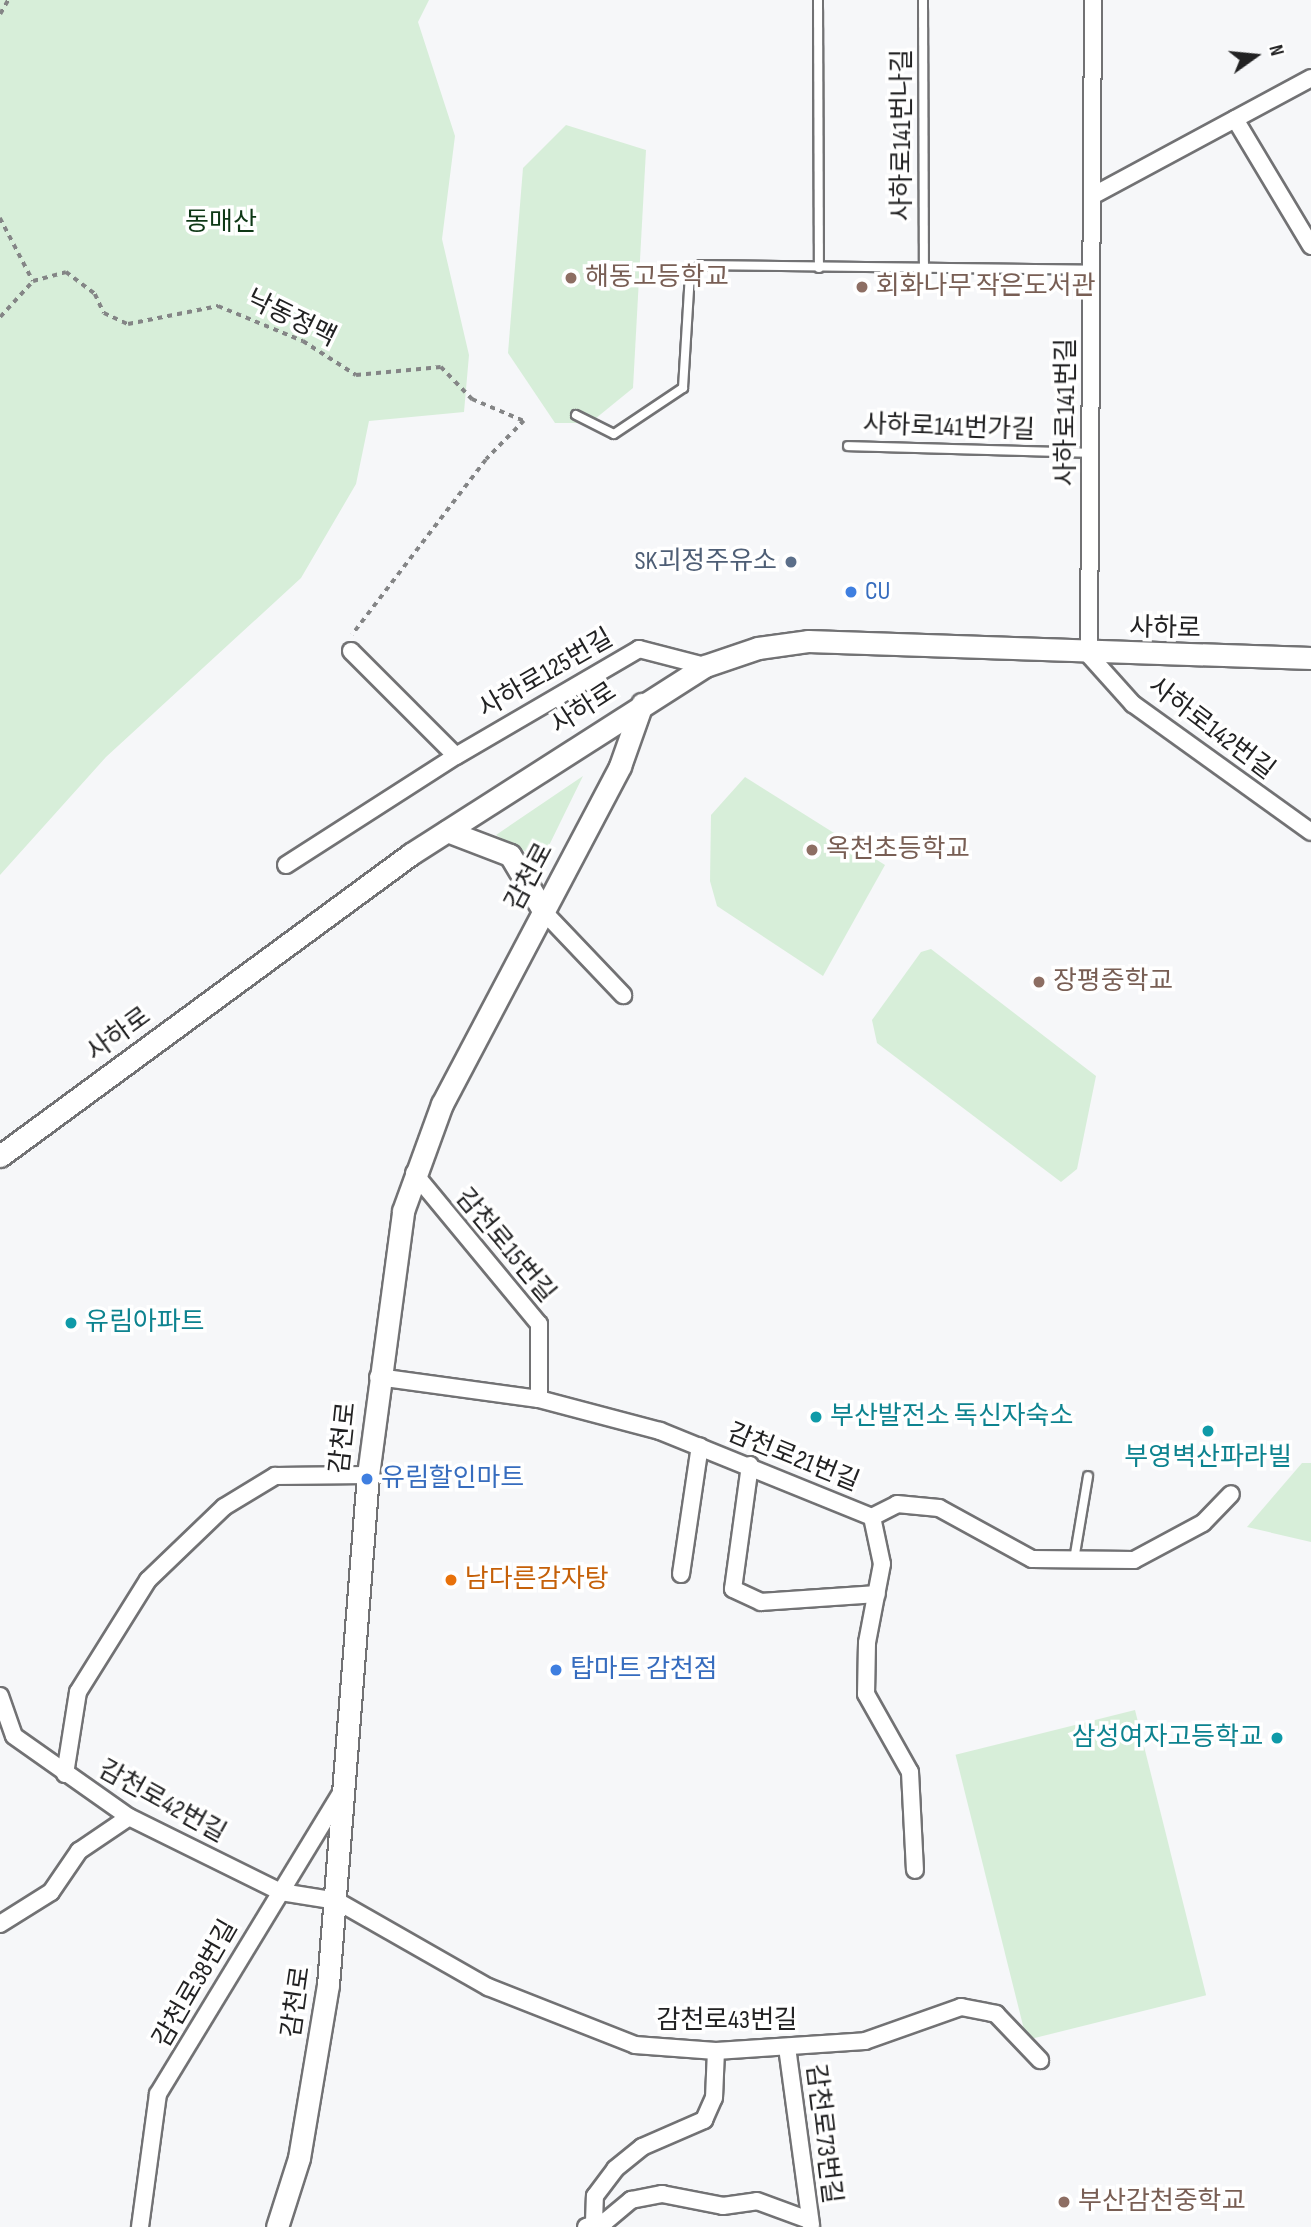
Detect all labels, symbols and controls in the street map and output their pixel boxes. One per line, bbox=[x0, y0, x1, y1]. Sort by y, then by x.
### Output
north arrow bbox=[1220, 21, 1290, 91]
text: N bbox=[1263, 43, 1288, 58]
street label: 사하로141번나길 bbox=[887, 49, 919, 221]
park label: 동매산 bbox=[185, 207, 257, 239]
place label: 해동고등학교 bbox=[585, 262, 729, 294]
marker: 해동고등학교 bbox=[563, 270, 579, 286]
place label: 회화나무 작은도서관 bbox=[876, 271, 1095, 303]
marker: 회화나무 작은도서관 bbox=[854, 279, 870, 295]
street label: 낙동정맥 bbox=[241, 284, 341, 354]
street label: 사하로141번길 bbox=[1051, 338, 1083, 486]
street label: 사하로141번가길 bbox=[862, 409, 1036, 447]
place label: SK괴정주유소 bbox=[634, 546, 777, 578]
marker: SK괴정주유소 bbox=[783, 554, 799, 570]
place label: CU bbox=[865, 576, 890, 608]
marker: CU bbox=[843, 584, 859, 600]
street label: 사하로 bbox=[1129, 613, 1201, 645]
street label: 사하로125번길 bbox=[473, 623, 619, 725]
street label: 사하로142번길 bbox=[1142, 671, 1280, 787]
street label: 사하로 bbox=[545, 676, 623, 742]
place label: 옥천초등학교 bbox=[826, 834, 970, 866]
street label: 감천로 bbox=[499, 838, 561, 916]
marker: 옥천초등학교 bbox=[804, 842, 820, 858]
place label: 장평중학교 bbox=[1053, 966, 1173, 998]
marker: 장평중학교 bbox=[1031, 974, 1047, 990]
street label: 사하로 bbox=[81, 1001, 157, 1069]
street label: 감천로15번길 bbox=[448, 1183, 562, 1309]
place label: 유림아파트 bbox=[85, 1307, 205, 1339]
marker: 유림아파트 bbox=[63, 1315, 79, 1331]
street label: 감천로 bbox=[325, 1401, 363, 1475]
place label: 부산발전소 독신자숙소 bbox=[830, 1401, 1073, 1433]
marker: 부산발전소 독신자숙소 bbox=[808, 1409, 824, 1425]
street label: 감천로21번길 bbox=[722, 1417, 864, 1499]
marker: 부영벽산파라빌 bbox=[1200, 1423, 1216, 1439]
place label: 부영벽산파라빌 bbox=[1124, 1442, 1292, 1474]
place label: 유림할인마트 bbox=[381, 1463, 525, 1495]
marker: 유림할인마트 bbox=[359, 1471, 375, 1487]
place label: 남다른감자탕 bbox=[465, 1564, 609, 1596]
marker: 남다른감자탕 bbox=[443, 1572, 459, 1588]
place label: 탑마트 감천점 bbox=[570, 1654, 718, 1686]
marker: 탑마트 감천점 bbox=[548, 1662, 564, 1678]
place label: 삼성여자고등학교 bbox=[1072, 1722, 1263, 1754]
marker: 삼성여자고등학교 bbox=[1269, 1730, 1285, 1746]
street label: 감천로42번길 bbox=[93, 1754, 231, 1850]
street label: 감천로38번길 bbox=[147, 1915, 245, 2053]
street label: 감천로 bbox=[277, 1964, 317, 2040]
street label: 감천로43번길 bbox=[656, 2005, 798, 2037]
street label: 감천로73번길 bbox=[799, 2062, 847, 2206]
place label: 부산감천중학교 bbox=[1078, 2186, 1245, 2218]
marker: 부산감천중학교 bbox=[1056, 2194, 1072, 2210]

